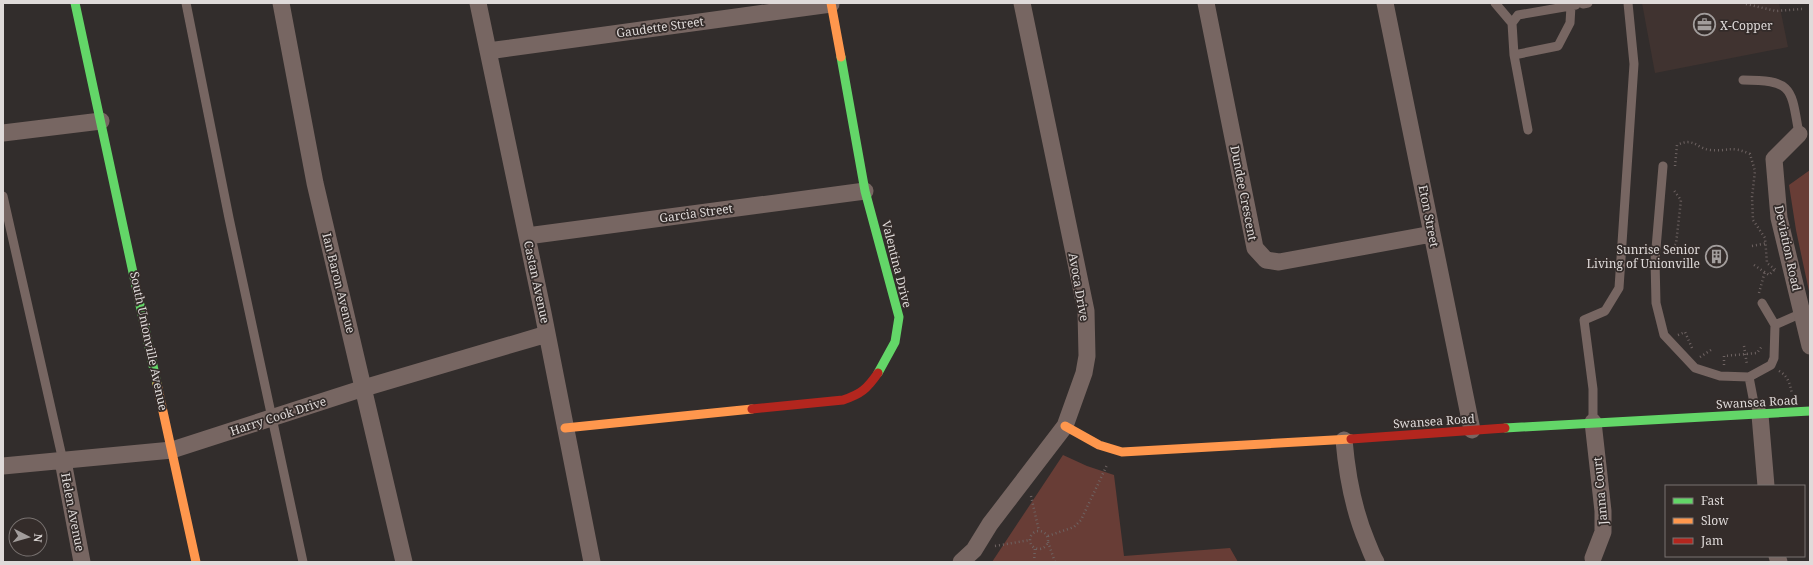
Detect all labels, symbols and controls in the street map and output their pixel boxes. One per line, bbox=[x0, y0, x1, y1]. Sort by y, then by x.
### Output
street label: Gaudette Street bbox=[615, 12, 705, 42]
office icon: X-Copper bbox=[1691, 12, 1717, 38]
place label: X-Copper bbox=[1720, 17, 1773, 34]
street label: Dundee Crescent bbox=[1226, 144, 1262, 242]
street label: Eton Street bbox=[1415, 183, 1443, 249]
street label: Garcia Street bbox=[658, 199, 734, 227]
street label: Deviation Road bbox=[1771, 203, 1806, 293]
street label: Valentina Drive bbox=[878, 219, 916, 309]
street label: Ian Baron Avenue bbox=[318, 231, 360, 335]
street label: Castan Avenue bbox=[520, 239, 554, 325]
place label: Sunrise Senior Living of Unionville bbox=[1587, 241, 1700, 272]
building icon: Sunrise Senior Living of Unionville bbox=[1703, 243, 1729, 269]
street label: Avoca Drive bbox=[1065, 252, 1093, 322]
street label: South Unionville Avenue bbox=[126, 270, 172, 412]
street label: Swansea Road bbox=[1716, 391, 1799, 413]
street label: Harry Cook Drive bbox=[228, 392, 328, 440]
street label: Swansea Road bbox=[1393, 410, 1476, 432]
street label: Janna Court bbox=[1589, 456, 1612, 527]
street label: Helen Avenue bbox=[57, 471, 89, 553]
legend bbox=[1665, 485, 1805, 557]
text: Fast bbox=[1701, 492, 1724, 509]
text: Slow bbox=[1701, 512, 1729, 529]
north arrow bbox=[8, 517, 48, 557]
text: Jam bbox=[1700, 532, 1723, 549]
text: N bbox=[30, 533, 46, 544]

